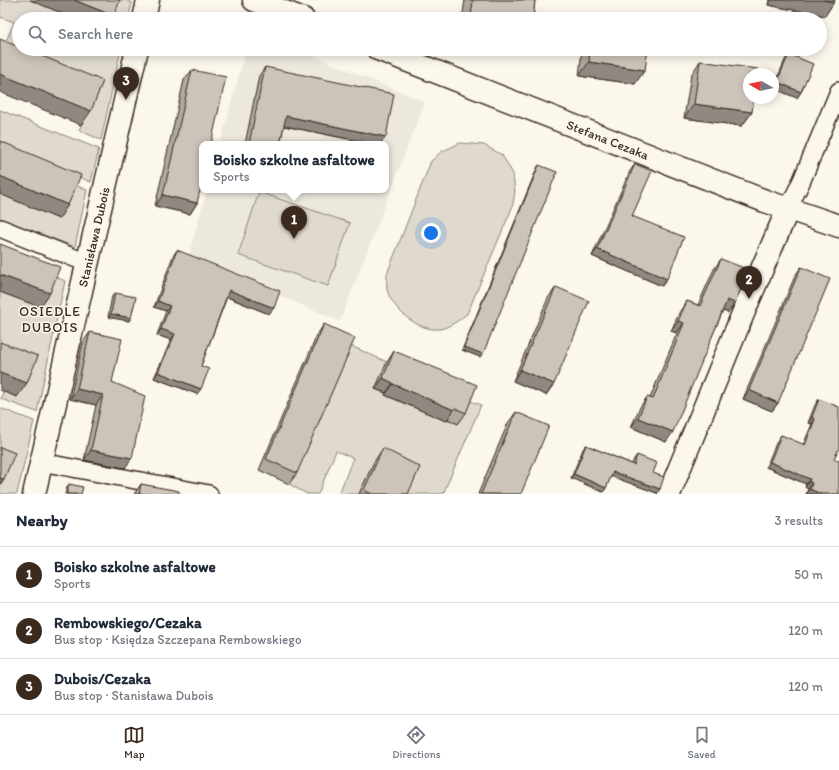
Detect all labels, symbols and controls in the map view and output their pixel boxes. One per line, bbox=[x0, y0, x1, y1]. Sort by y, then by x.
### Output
search box bbox=[12, 12, 827, 56]
icon: search bbox=[26, 23, 48, 45]
text: Search here bbox=[58, 25, 133, 43]
pin: 3 bbox=[113, 67, 139, 100]
north arrow bbox=[743, 68, 779, 104]
street label: Stefana Cezaka bbox=[564, 117, 651, 163]
popup bbox=[199, 141, 389, 193]
text: Boisko szkolne asfaltowe bbox=[213, 151, 375, 169]
text: Sports bbox=[213, 169, 250, 184]
street label: Stanisława Dubois bbox=[75, 185, 113, 288]
pin: 1 bbox=[281, 206, 307, 239]
your location bbox=[421, 223, 441, 243]
pin: 2 bbox=[736, 266, 762, 299]
district label: OSIEDLE DUBOIS bbox=[19, 303, 81, 336]
text: Nearby bbox=[16, 510, 68, 530]
text: 3 results bbox=[774, 513, 823, 528]
text: Boisko szkolne asfaltowe bbox=[54, 558, 216, 576]
text: 1 bbox=[26, 567, 32, 582]
text: 50 m bbox=[794, 567, 823, 582]
text: Sports bbox=[54, 576, 90, 591]
text: Rembowskiego/Cezaka bbox=[54, 614, 202, 632]
text: 2 bbox=[26, 623, 32, 638]
text: 120 m bbox=[788, 623, 823, 638]
text: Bus stop · Księdza Szczepana Rembowskiego bbox=[54, 632, 302, 647]
text: Dubois/Cezaka bbox=[54, 670, 151, 688]
text: 3 bbox=[25, 679, 33, 694]
text: 120 m bbox=[788, 679, 823, 694]
text: Bus stop · Stanisława Dubois bbox=[54, 688, 214, 703]
tab: Map bbox=[123, 724, 145, 761]
tab: Directions bbox=[392, 724, 441, 761]
tab: Saved bbox=[687, 724, 716, 761]

